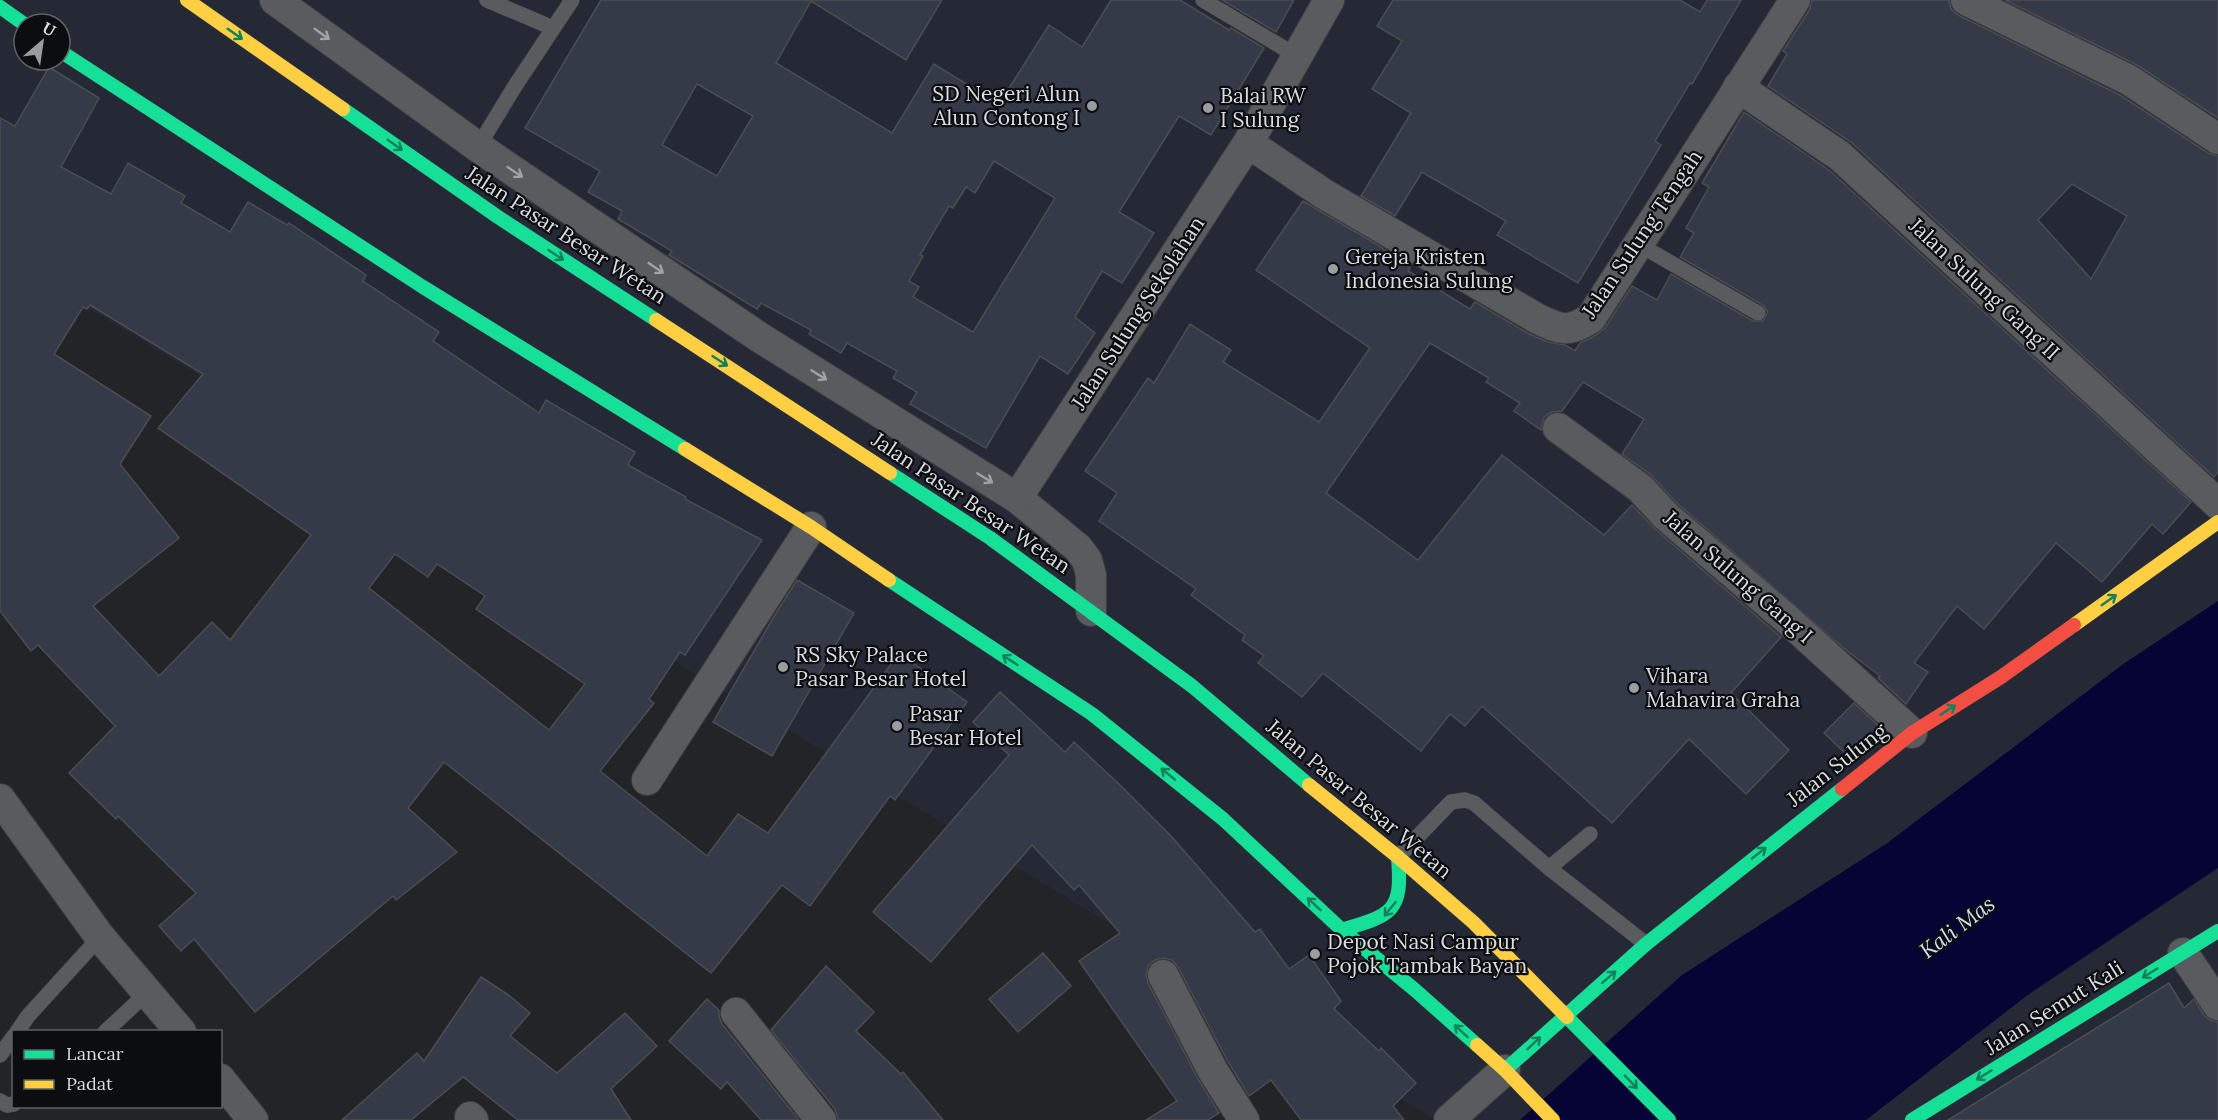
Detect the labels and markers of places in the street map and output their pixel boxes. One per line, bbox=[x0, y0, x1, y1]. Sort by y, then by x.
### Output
place label: SD Negeri Alun Alun Contong I bbox=[932, 80, 1080, 131]
place label: Balai RW I Sulung bbox=[1220, 82, 1307, 133]
marker: SD Negeri Alun Alun Contong I bbox=[1085, 99, 1099, 113]
marker: Balai RW I Sulung bbox=[1201, 101, 1215, 115]
place label: Gereja Kristen Indonesia Sulung bbox=[1345, 243, 1513, 294]
marker: Gereja Kristen Indonesia Sulung bbox=[1326, 262, 1340, 276]
place label: RS Sky Palace Pasar Besar Hotel bbox=[795, 641, 967, 692]
marker: RS Sky Palace Pasar Besar Hotel bbox=[776, 660, 790, 674]
place label: Vihara Mahavira Graha bbox=[1645, 662, 1800, 713]
marker: Vihara Mahavira Graha bbox=[1627, 681, 1641, 695]
place label: Pasar Besar Hotel bbox=[909, 700, 1022, 751]
marker: Pasar Besar Hotel bbox=[890, 719, 904, 733]
place label: Depot Nasi Campur Pojok Tambak Bayan bbox=[1327, 928, 1527, 979]
marker: Depot Nasi Campur Pojok Tambak Bayan bbox=[1308, 947, 1322, 961]

